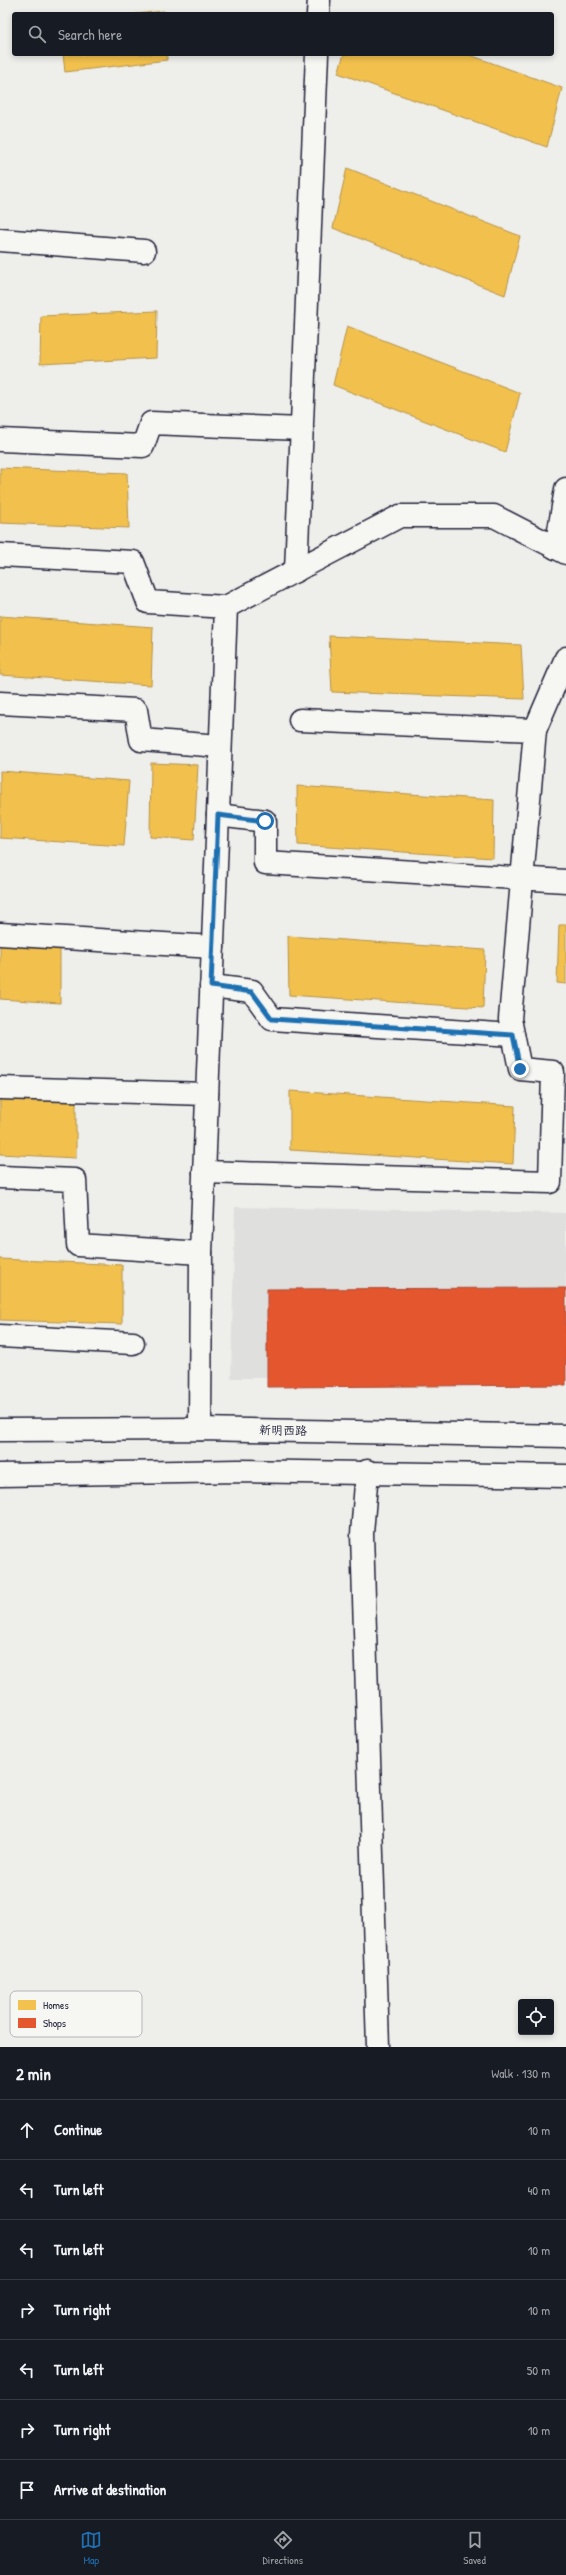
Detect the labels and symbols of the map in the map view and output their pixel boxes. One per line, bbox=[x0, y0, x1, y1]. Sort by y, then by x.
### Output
route start bbox=[256, 812, 274, 830]
route end bbox=[511, 1060, 529, 1078]
street label: 新明西路 bbox=[259, 1421, 307, 1439]
legend bbox=[10, 1991, 142, 2037]
text: Homes bbox=[43, 1998, 69, 2012]
text: Shops bbox=[43, 2016, 66, 2030]

